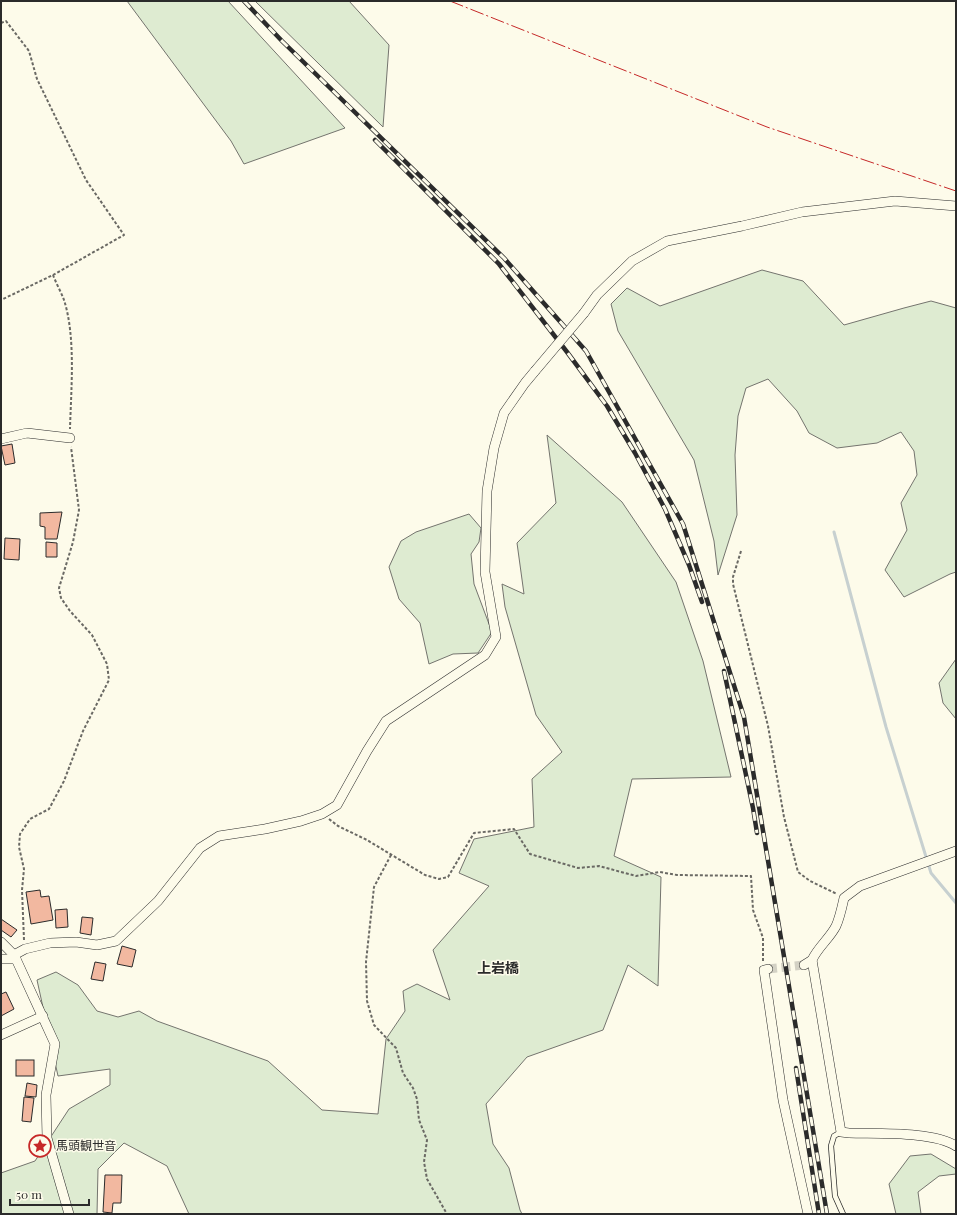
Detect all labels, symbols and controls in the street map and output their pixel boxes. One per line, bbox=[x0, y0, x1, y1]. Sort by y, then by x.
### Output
district label: 上岩橋 bbox=[477, 958, 519, 977]
place icon: 馬頭観世音 bbox=[27, 1133, 53, 1159]
place label: 馬頭観世音 bbox=[56, 1137, 116, 1153]
scale bar bbox=[10, 1181, 89, 1207]
text: 50 m bbox=[16, 1186, 42, 1202]

